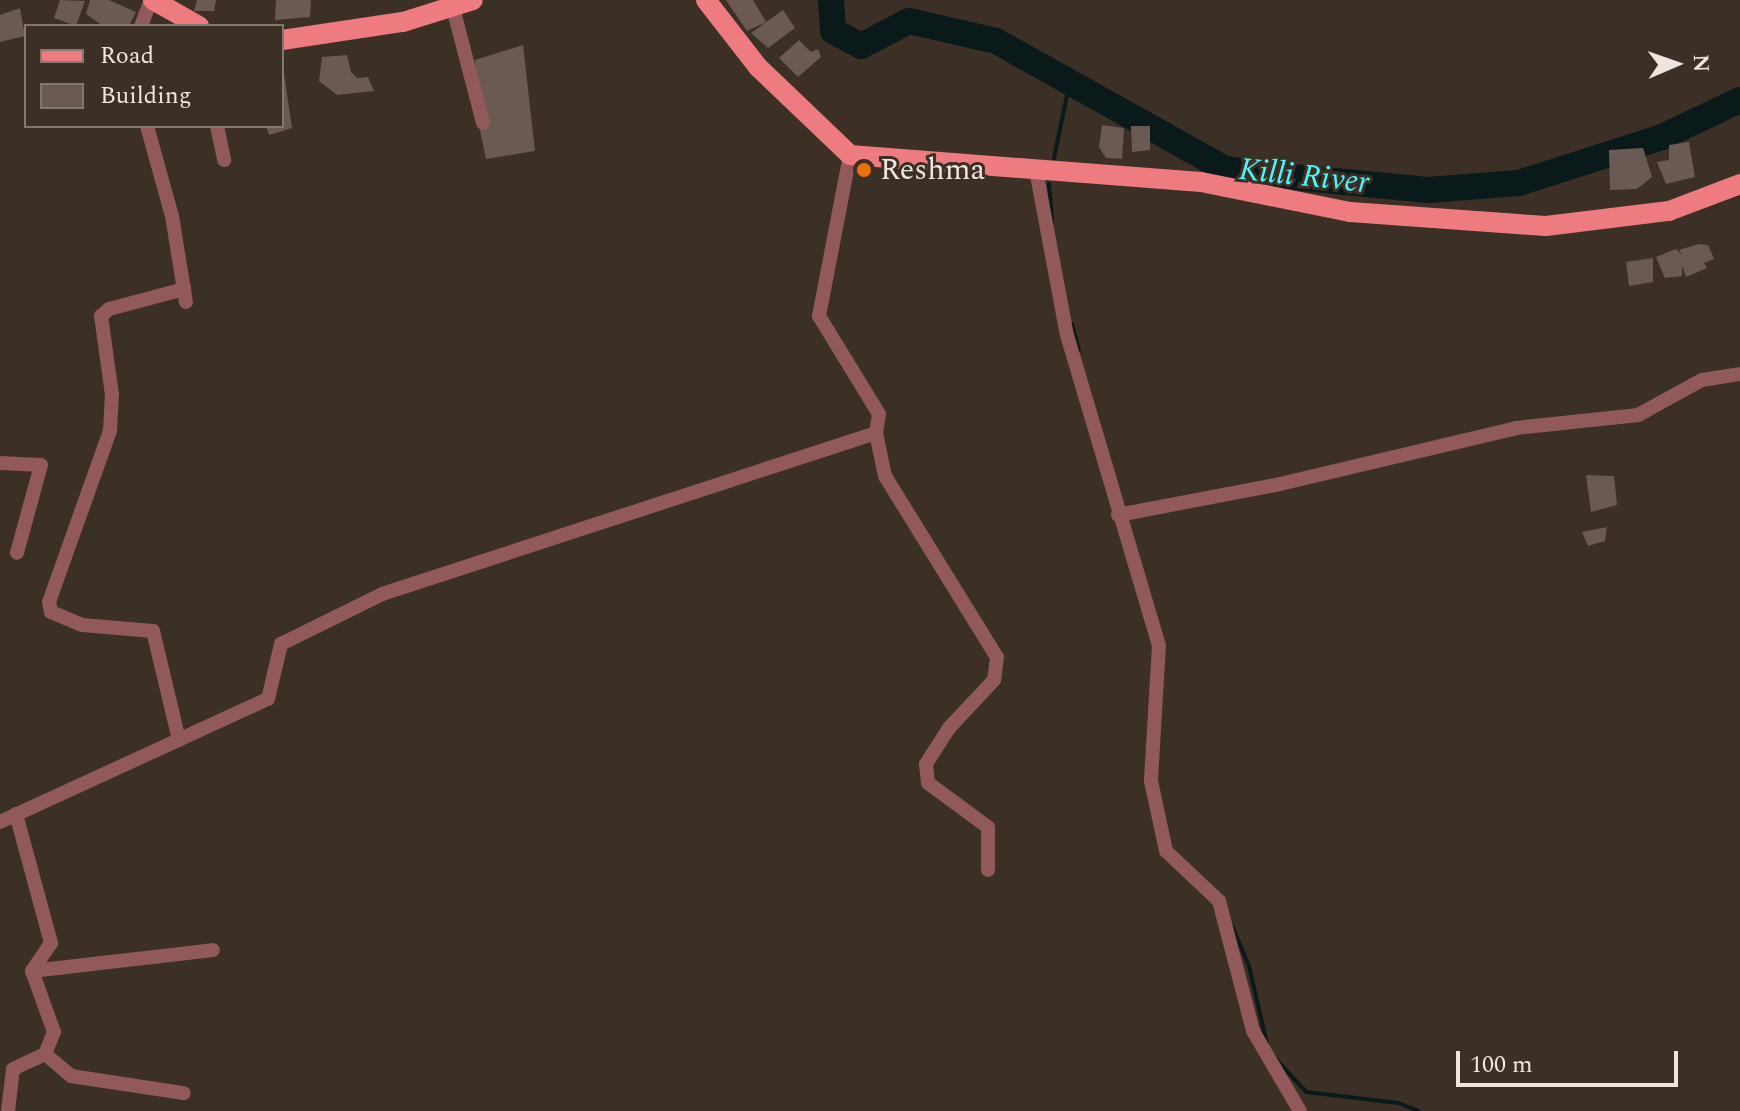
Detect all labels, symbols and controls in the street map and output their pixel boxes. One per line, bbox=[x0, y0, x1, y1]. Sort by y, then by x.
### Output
legend bbox=[24, 24, 284, 128]
north arrow bbox=[1636, 24, 1716, 104]
text: Road bbox=[100, 38, 154, 74]
text: N bbox=[1684, 54, 1717, 73]
text: Building bbox=[100, 78, 192, 114]
water label: Killi River bbox=[1237, 151, 1371, 203]
place label: Reshma bbox=[880, 152, 985, 188]
marker: Reshma bbox=[855, 161, 873, 179]
scale bar bbox=[1460, 1035, 1682, 1085]
text: 100 m bbox=[1470, 1047, 1533, 1083]

